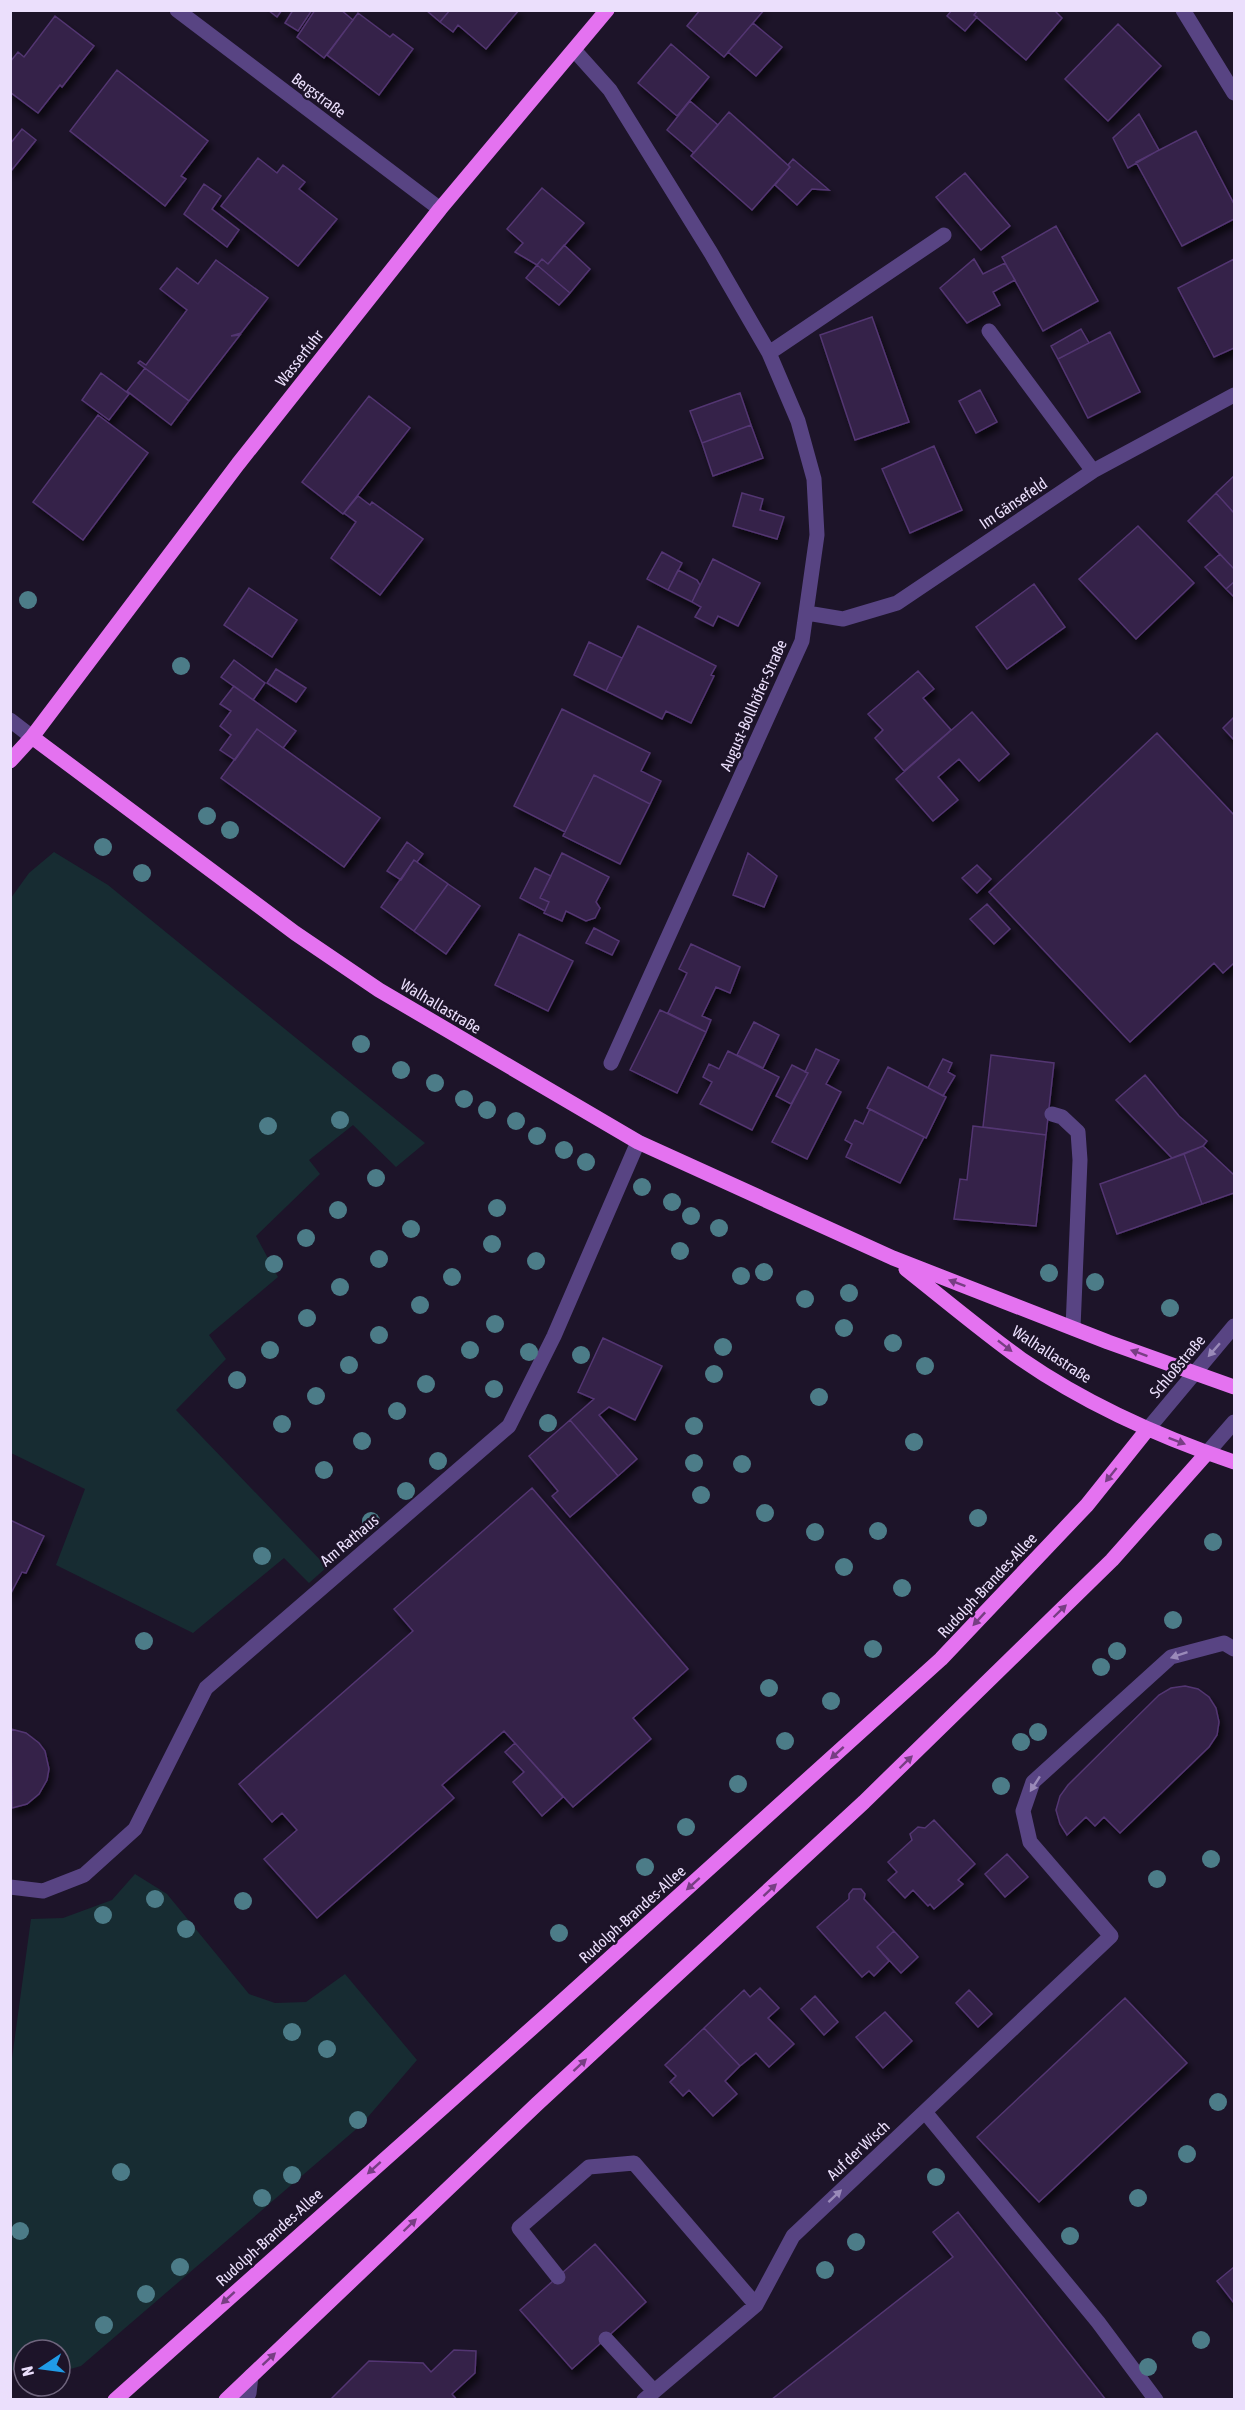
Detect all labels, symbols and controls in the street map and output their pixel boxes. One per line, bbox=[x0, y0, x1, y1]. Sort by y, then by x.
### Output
street label: Bergstraße bbox=[288, 69, 350, 122]
street label: Wasserfuhr bbox=[271, 326, 327, 390]
street label: Im Gänsefeld bbox=[976, 474, 1050, 532]
street label: August-Bollhöfer-Straße bbox=[716, 637, 791, 774]
street label: Walhallastraße bbox=[397, 975, 485, 1037]
one-way arrow bbox=[948, 1278, 966, 1287]
street label: Walhallastraße bbox=[1009, 1322, 1095, 1386]
street label: Schloßstraße bbox=[1146, 1331, 1208, 1401]
one-way arrow bbox=[997, 1340, 1013, 1353]
one-way arrow bbox=[1207, 1342, 1221, 1357]
one-way arrow bbox=[1129, 1348, 1147, 1358]
one-way arrow bbox=[1168, 1437, 1186, 1447]
one-way arrow bbox=[1105, 1468, 1117, 1483]
street label: Am Rathaus bbox=[316, 1510, 382, 1569]
street label: Rudolph-Brandes-Allee bbox=[934, 1529, 1041, 1642]
one-way arrow bbox=[1053, 1604, 1067, 1618]
one-way arrow bbox=[973, 1611, 986, 1626]
one-way arrow bbox=[1170, 1650, 1188, 1660]
one-way arrow bbox=[830, 1746, 845, 1759]
one-way arrow bbox=[898, 1755, 912, 1769]
one-way arrow bbox=[1029, 1775, 1040, 1792]
street label: Rudolph-Brandes-Allee bbox=[575, 1862, 689, 1967]
one-way arrow bbox=[685, 1877, 700, 1891]
one-way arrow bbox=[762, 1883, 776, 1897]
one-way arrow bbox=[573, 2058, 587, 2072]
street label: Auf der Wisch bbox=[823, 2117, 893, 2183]
one-way arrow bbox=[366, 2161, 381, 2175]
street label: Rudolph-Brandes-Allee bbox=[212, 2185, 326, 2290]
one-way arrow bbox=[828, 2189, 843, 2203]
one-way arrow bbox=[403, 2218, 418, 2232]
one-way arrow bbox=[221, 2291, 236, 2304]
north arrow bbox=[12, 2338, 72, 2398]
one-way arrow bbox=[261, 2353, 276, 2366]
text: N bbox=[18, 2365, 37, 2378]

